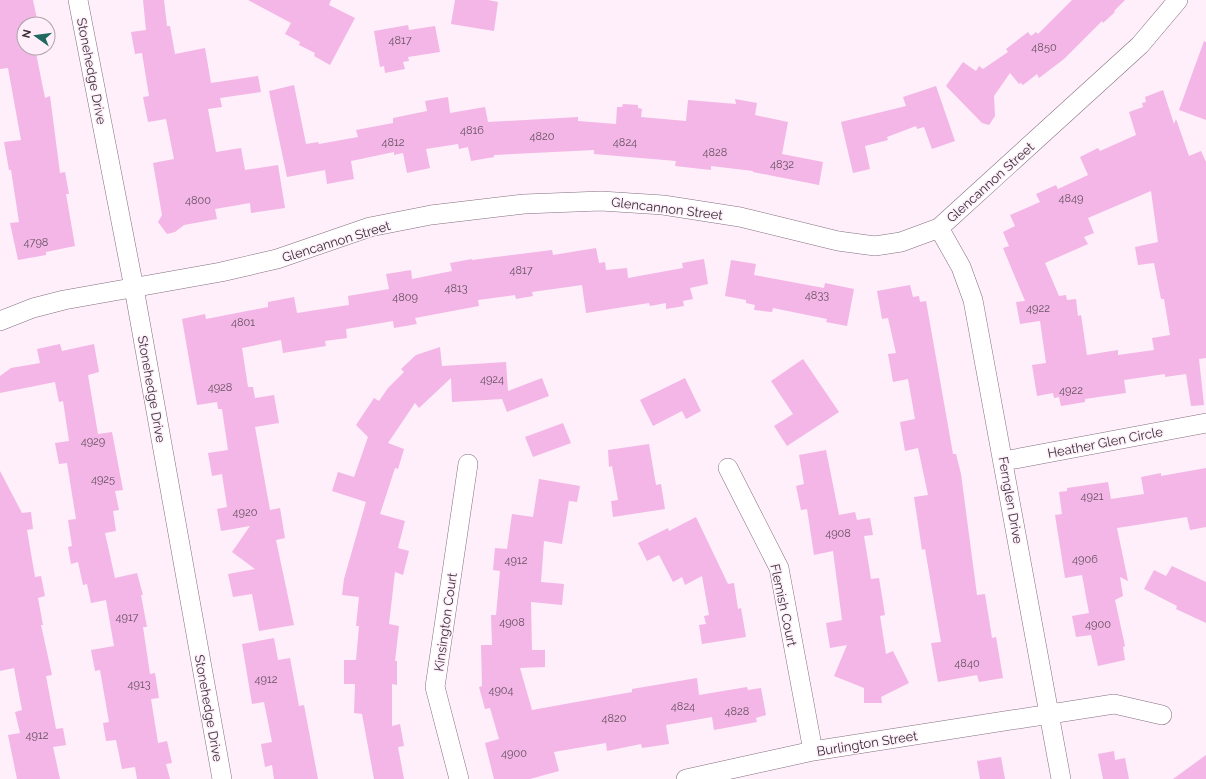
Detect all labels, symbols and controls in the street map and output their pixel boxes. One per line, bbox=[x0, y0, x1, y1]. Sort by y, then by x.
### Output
north arrow bbox=[16, 16, 56, 56]
street label: Stonehedge Drive bbox=[74, 17, 109, 126]
text: N bbox=[19, 28, 34, 39]
house number: 4817 bbox=[388, 34, 412, 47]
house number: 4850 bbox=[1031, 41, 1057, 54]
house number: 4816 bbox=[460, 124, 484, 137]
house number: 4820 bbox=[530, 130, 555, 143]
house number: 4812 bbox=[382, 136, 405, 149]
house number: 4824 bbox=[613, 136, 637, 149]
street label: Glencannon Street bbox=[944, 139, 1037, 225]
house number: 4828 bbox=[703, 146, 727, 159]
house number: 4832 bbox=[770, 158, 794, 171]
house number: 4849 bbox=[1059, 192, 1083, 205]
house number: 4800 bbox=[185, 194, 211, 207]
street label: Glencannon Street bbox=[610, 194, 724, 223]
street label: Glencannon Street bbox=[280, 218, 393, 265]
house number: 4798 bbox=[24, 236, 48, 249]
house number: 4817 bbox=[509, 264, 533, 277]
house number: 4813 bbox=[444, 282, 468, 295]
house number: 4833 bbox=[805, 289, 829, 302]
house number: 4809 bbox=[392, 291, 418, 304]
house number: 4922 bbox=[1026, 302, 1050, 315]
house number: 4801 bbox=[231, 316, 255, 329]
street label: Stonehedge Drive bbox=[135, 334, 168, 444]
house number: 4924 bbox=[480, 373, 504, 386]
house number: 4928 bbox=[208, 381, 232, 394]
house number: 4922 bbox=[1059, 384, 1083, 397]
street label: Heather Glen Circle bbox=[1046, 424, 1164, 461]
house number: 4929 bbox=[81, 435, 105, 448]
street label: Fernglen Drive bbox=[995, 455, 1026, 545]
house number: 4925 bbox=[91, 473, 115, 486]
house number: 4921 bbox=[1081, 490, 1104, 503]
house number: 4920 bbox=[233, 506, 258, 519]
house number: 4908 bbox=[825, 527, 851, 540]
house number: 4906 bbox=[1072, 553, 1098, 566]
house number: 4912 bbox=[505, 554, 528, 567]
street label: Flemish Court bbox=[767, 562, 800, 648]
street label: Kinsington Court bbox=[431, 571, 460, 672]
house number: 4917 bbox=[116, 611, 139, 624]
house number: 4908 bbox=[499, 616, 525, 629]
house number: 4900 bbox=[1085, 618, 1111, 631]
street label: Stonehedge Drive bbox=[192, 653, 225, 763]
house number: 4840 bbox=[954, 657, 980, 670]
house number: 4912 bbox=[255, 673, 278, 686]
house number: 4913 bbox=[127, 678, 151, 691]
house number: 4904 bbox=[488, 684, 514, 697]
house number: 4824 bbox=[671, 700, 695, 713]
house number: 4828 bbox=[725, 705, 749, 718]
house number: 4820 bbox=[602, 712, 627, 725]
street label: Burlington Street bbox=[816, 728, 919, 759]
house number: 4912 bbox=[26, 729, 49, 742]
house number: 4900 bbox=[501, 747, 527, 760]

